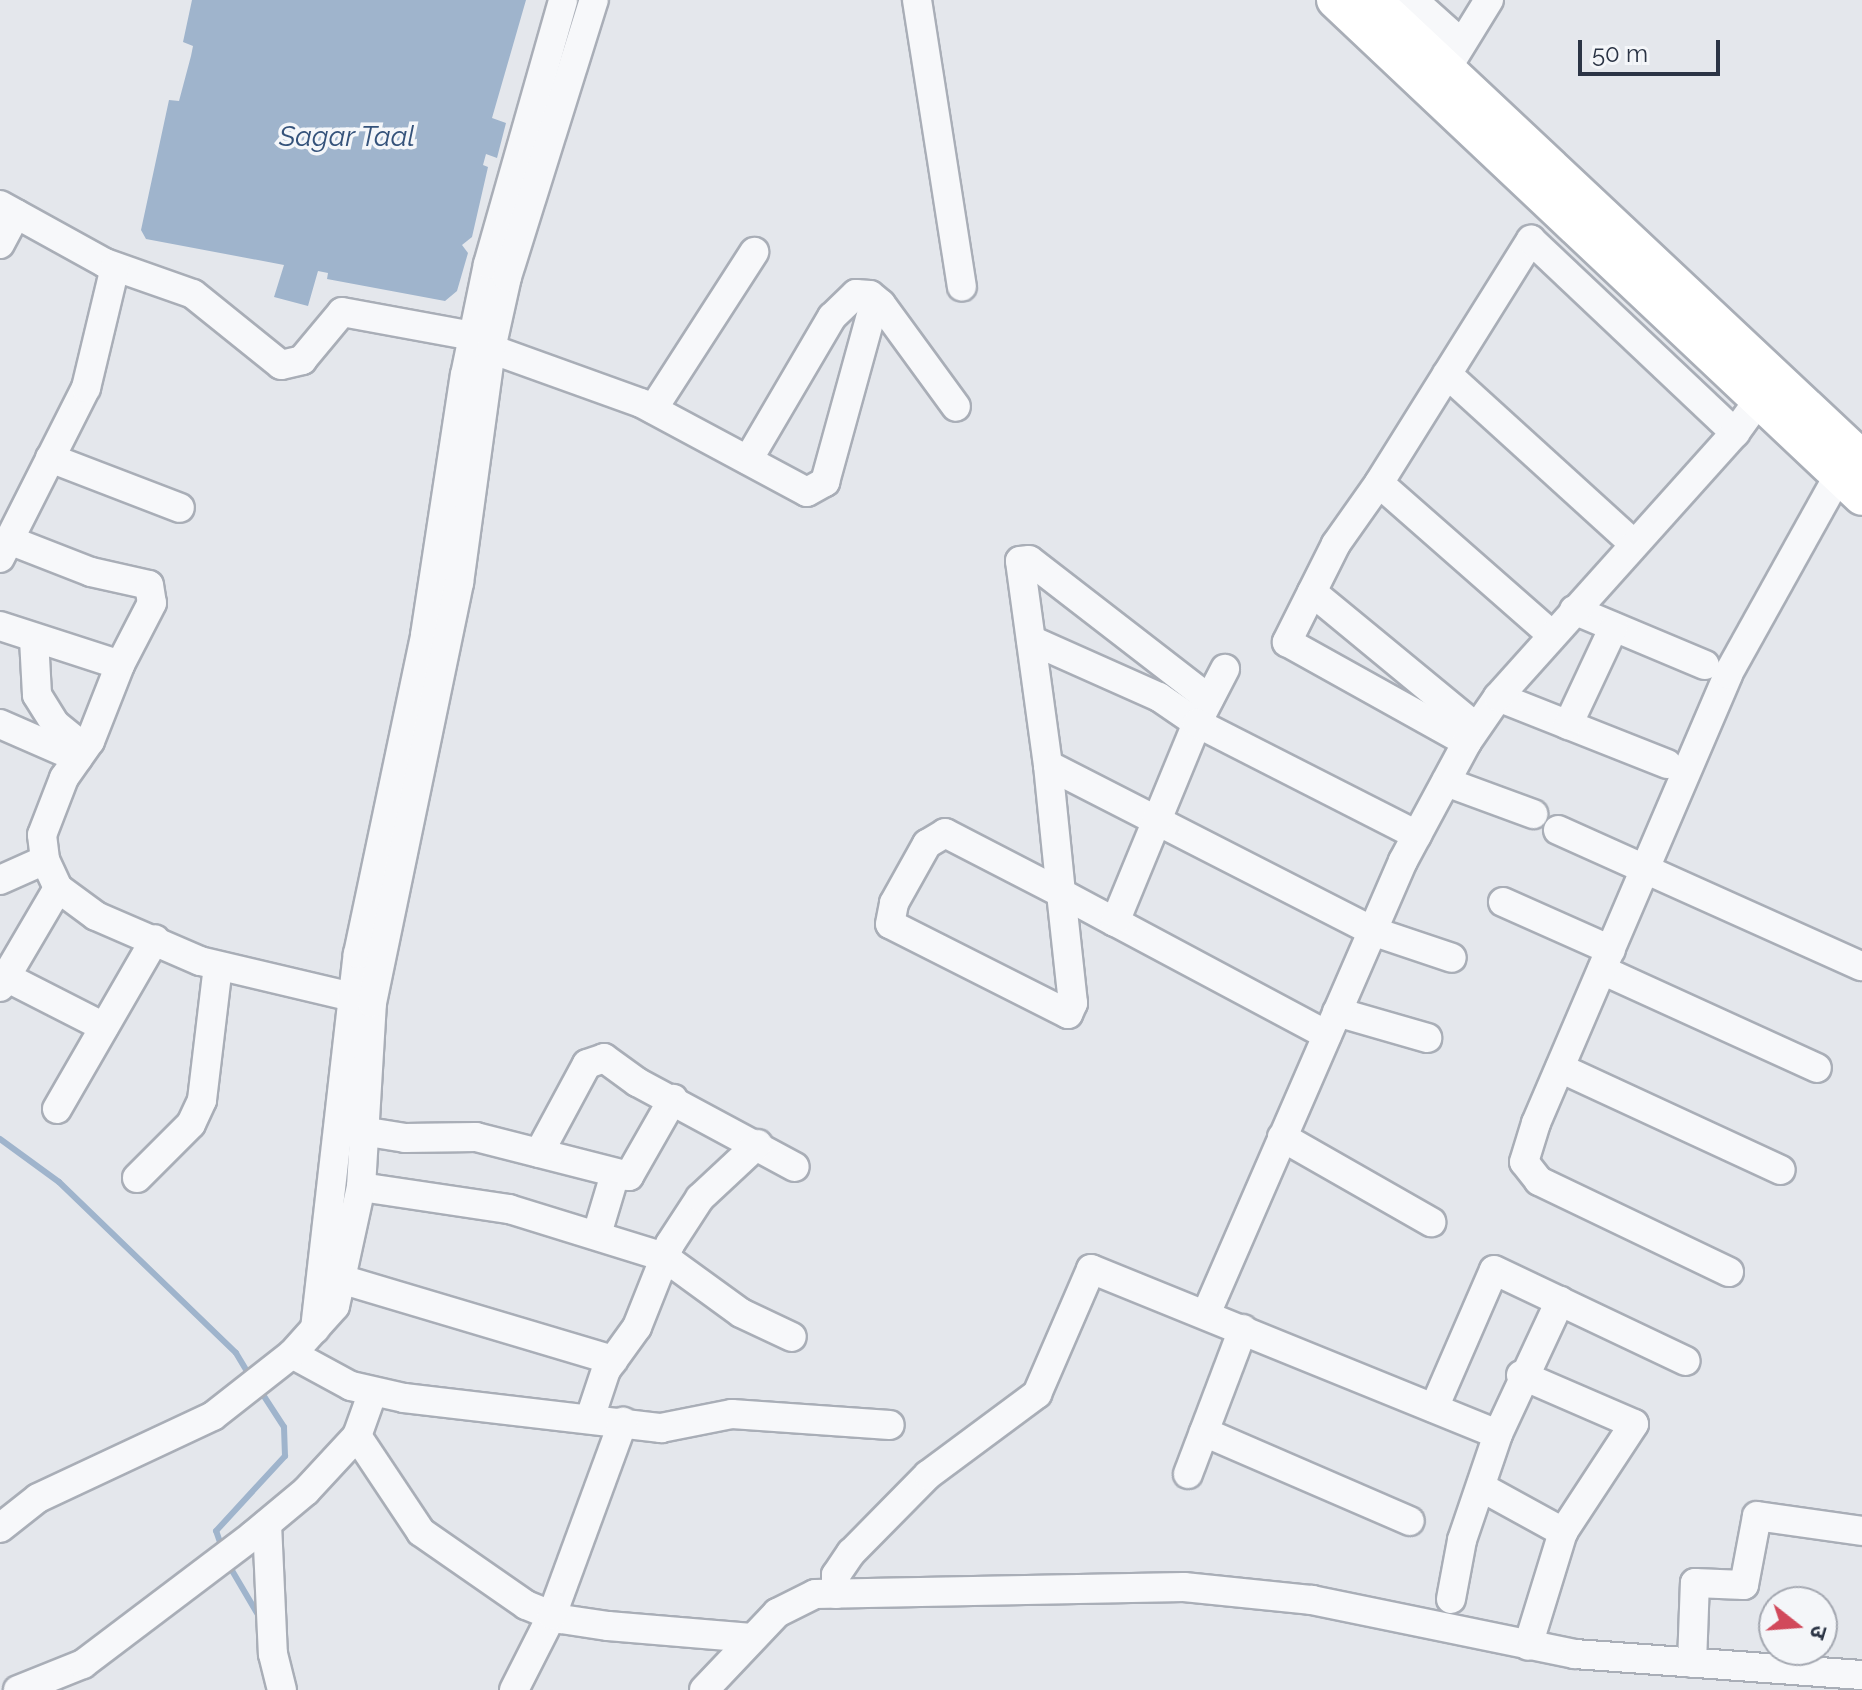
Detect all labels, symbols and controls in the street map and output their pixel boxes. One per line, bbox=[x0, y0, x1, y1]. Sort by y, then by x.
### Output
scale bar bbox=[1582, 24, 1724, 74]
text: 50 m bbox=[1592, 39, 1648, 68]
water label: Sagar Taal bbox=[278, 120, 416, 154]
north arrow bbox=[1758, 1586, 1838, 1666]
text: उ bbox=[1805, 1622, 1833, 1642]

